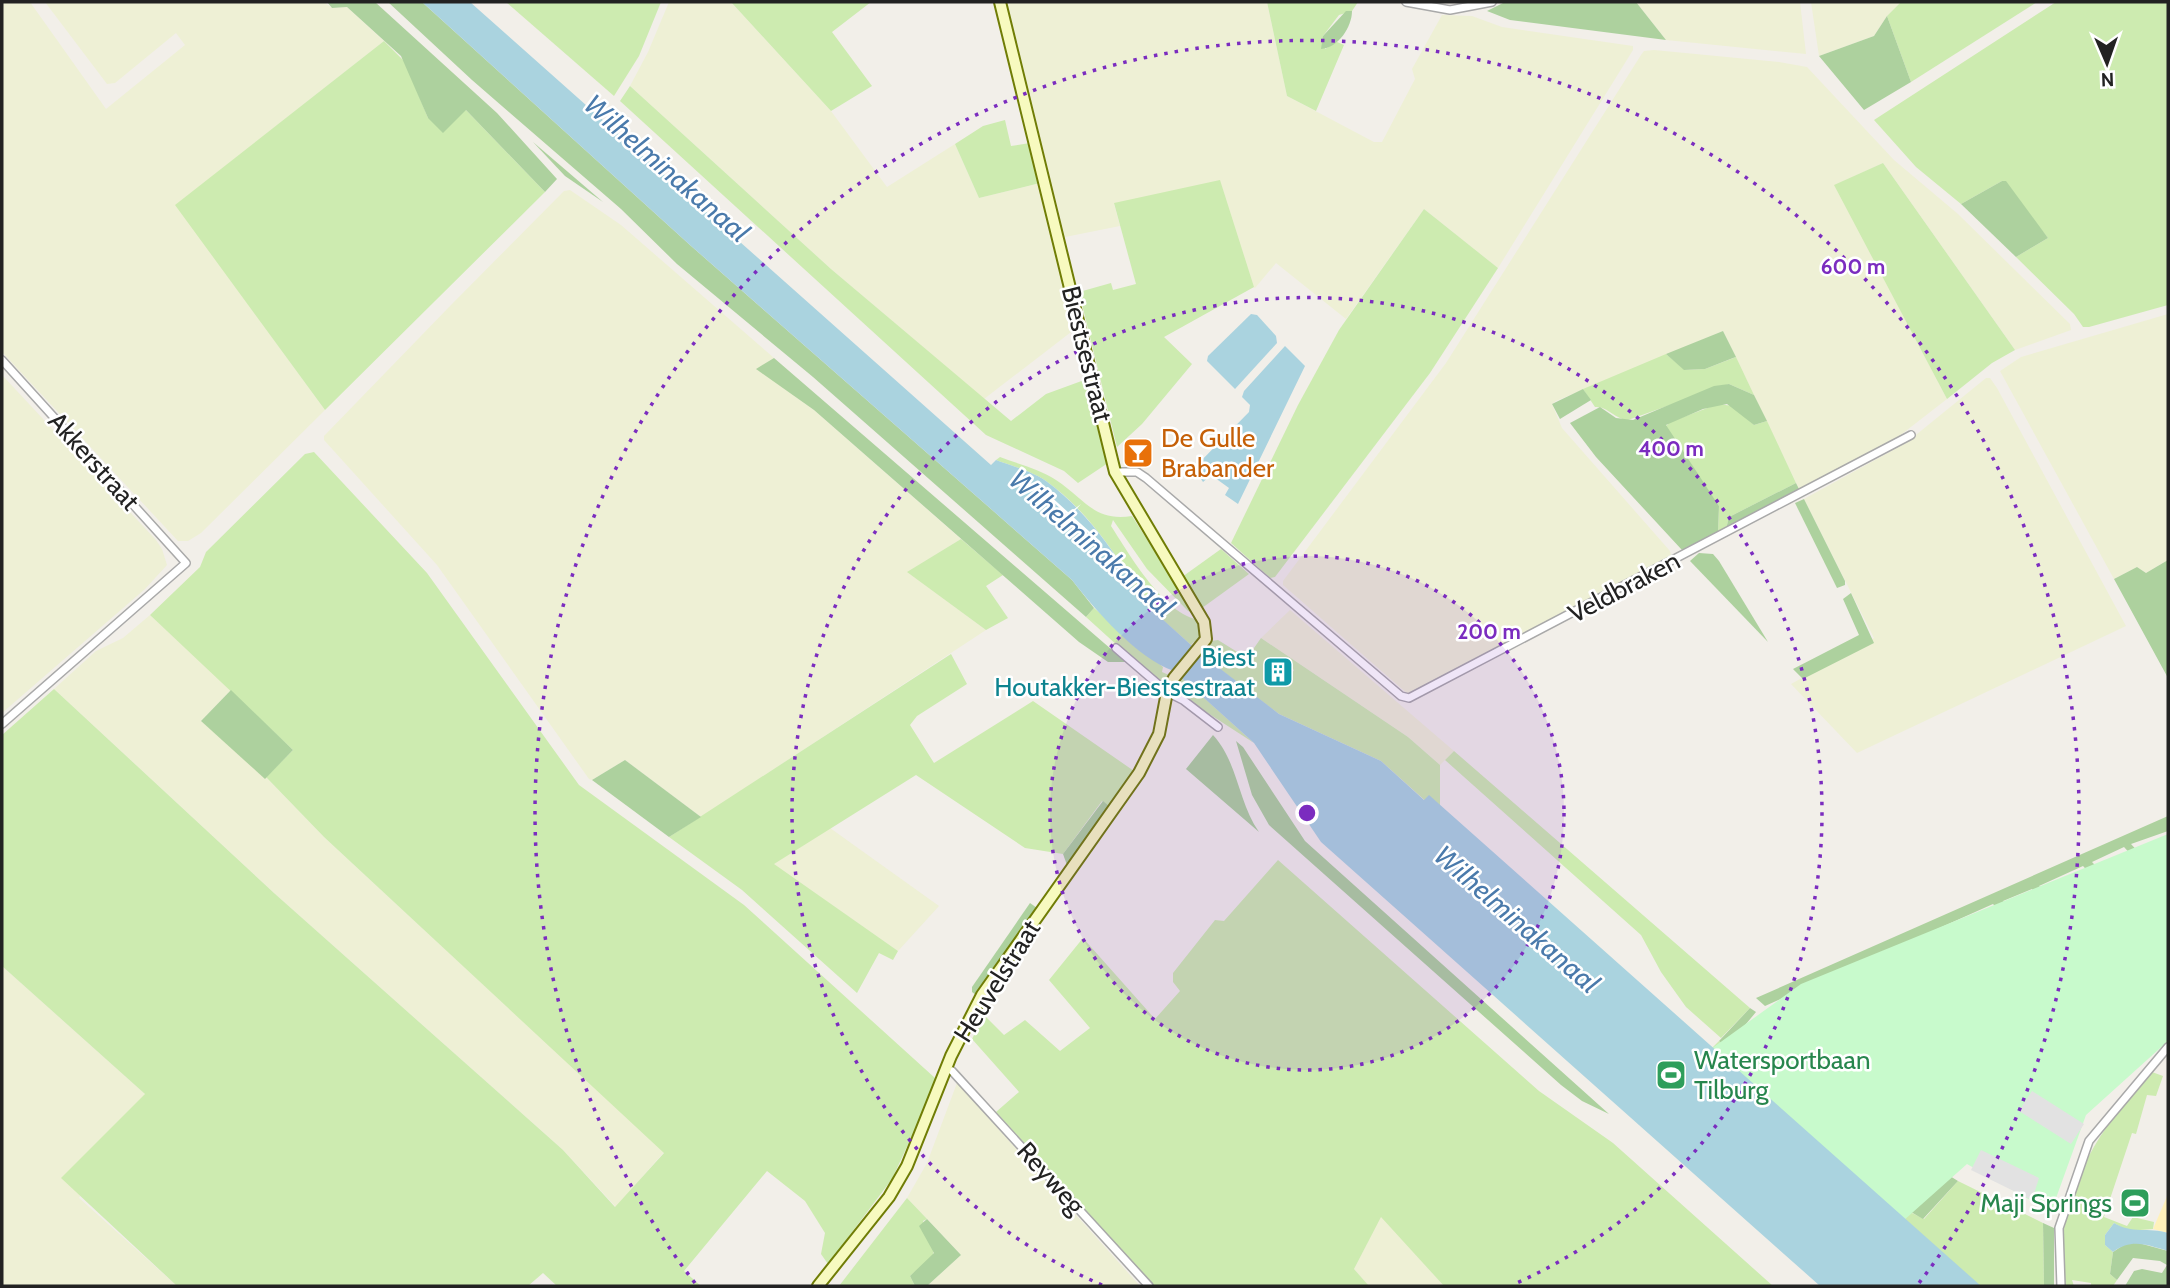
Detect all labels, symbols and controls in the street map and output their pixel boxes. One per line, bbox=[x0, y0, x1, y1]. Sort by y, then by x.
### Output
north arrow bbox=[2072, 28, 2142, 98]
text: N bbox=[2100, 68, 2115, 91]
water label: Wilhelminakanaal bbox=[577, 87, 757, 249]
text: 600 m bbox=[1821, 254, 1885, 279]
street label: Biestsestraat bbox=[1055, 283, 1119, 425]
street label: Akkerstraat bbox=[42, 405, 147, 517]
place label: De Gulle Brabander bbox=[1161, 422, 1275, 484]
bar icon: De Gulle Brabander bbox=[1121, 436, 1155, 470]
text: 400 m bbox=[1638, 436, 1704, 461]
water label: Wilhelminakanaal bbox=[1002, 462, 1182, 624]
street label: Veldbraken bbox=[1563, 544, 1685, 630]
text: 200 m bbox=[1457, 619, 1521, 644]
place label: Biest Houtakker-Biestsestraat bbox=[994, 641, 1255, 703]
building icon: Biest Houtakker-Biestsestraat bbox=[1261, 655, 1295, 689]
centre of rings bbox=[1295, 801, 1319, 825]
water label: Wilhelminakanaal bbox=[1427, 838, 1607, 1000]
street label: Heuvelstraat bbox=[947, 914, 1047, 1048]
place label: Watersportbaan Tilburg bbox=[1694, 1044, 1870, 1106]
sports icon: Watersportbaan Tilburg bbox=[1654, 1058, 1688, 1092]
street label: Reyweg bbox=[1010, 1135, 1093, 1222]
sports icon: Maji Springs bbox=[2118, 1186, 2152, 1220]
place label: Maji Springs bbox=[1980, 1187, 2112, 1219]

